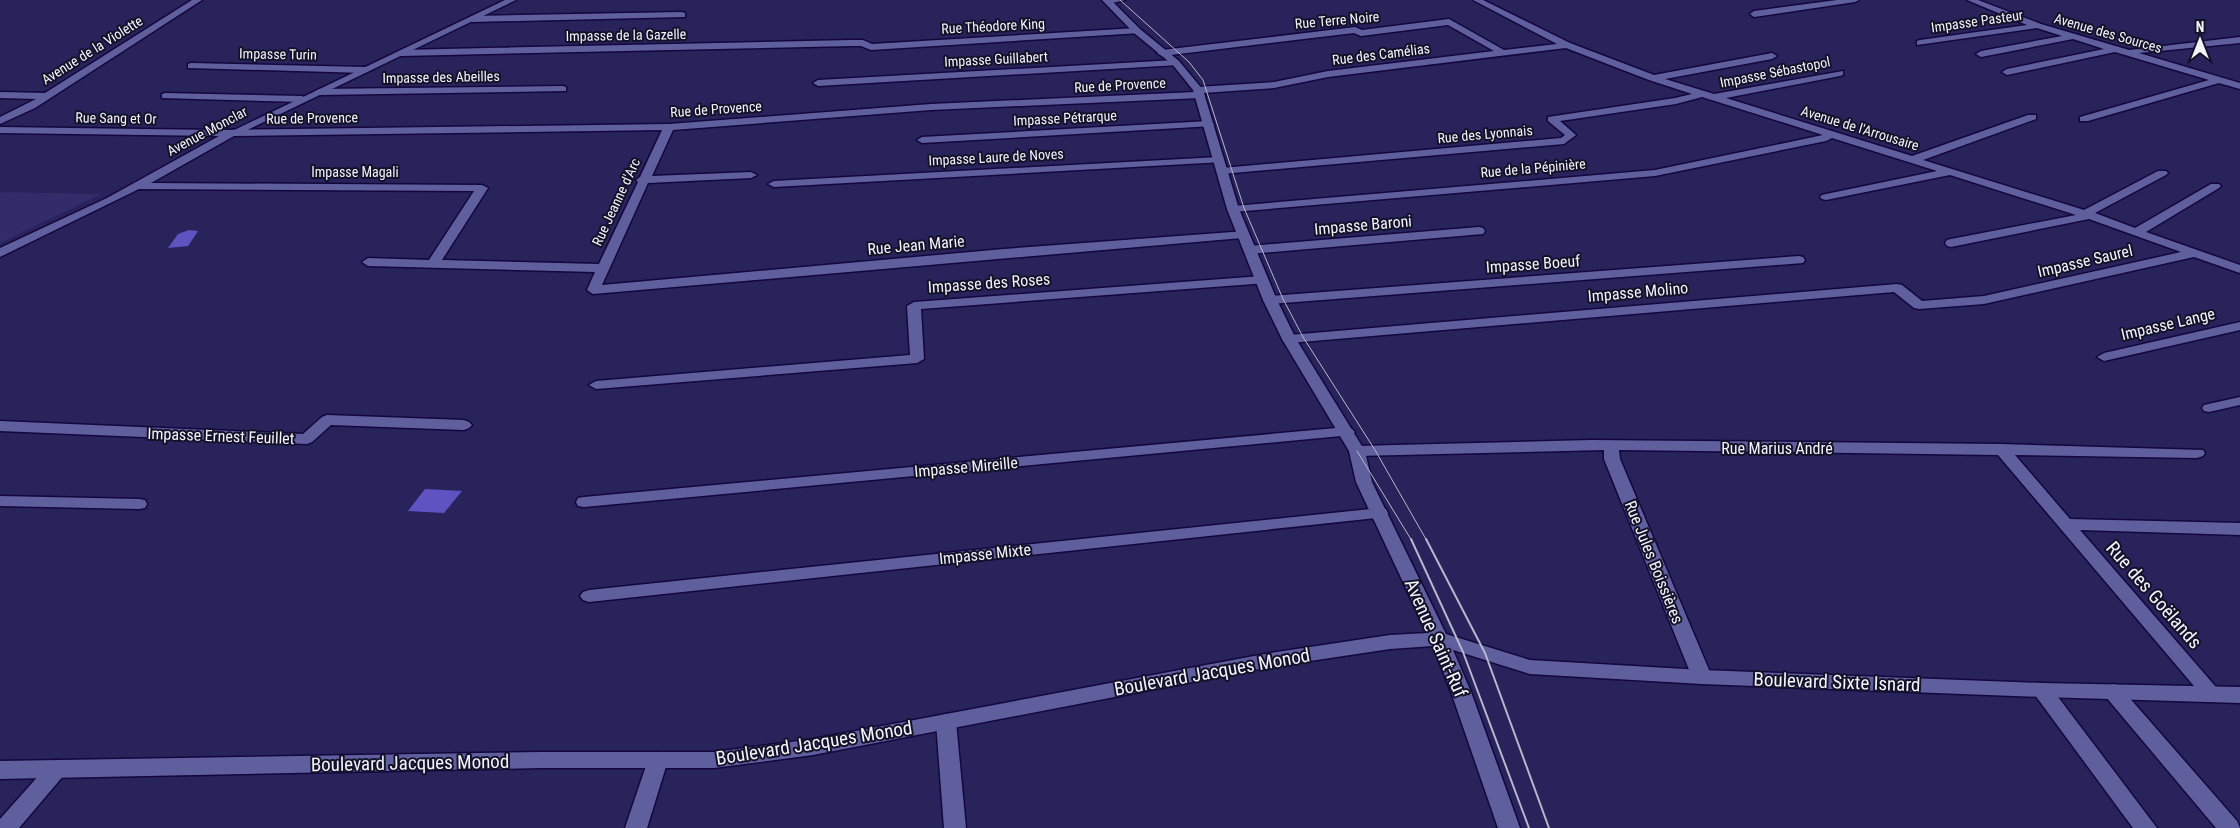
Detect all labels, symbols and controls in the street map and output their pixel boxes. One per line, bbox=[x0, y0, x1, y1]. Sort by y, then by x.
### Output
street label: Impasse Pasteur bbox=[1930, 7, 2024, 35]
street label: Rue Terre Noire bbox=[1294, 8, 1380, 32]
street label: Avenue des Sources bbox=[2052, 10, 2164, 56]
street label: Avenue de la Violette bbox=[39, 12, 146, 88]
street label: Rue Théodore King bbox=[941, 15, 1045, 37]
north arrow bbox=[2175, 15, 2225, 65]
text: N bbox=[2196, 19, 2204, 35]
street label: Impasse de la Gazelle bbox=[566, 26, 687, 44]
street label: Rue des Camélias bbox=[1331, 40, 1431, 68]
street label: Impasse Turin bbox=[239, 45, 317, 63]
street label: Impasse Guillabert bbox=[944, 48, 1048, 70]
street label: Impasse Sébastopol bbox=[1718, 53, 1832, 91]
street label: Impasse des Abeilles bbox=[382, 68, 500, 86]
street label: Rue de Provence bbox=[1074, 75, 1167, 95]
street label: Rue de Provence bbox=[670, 98, 763, 120]
street label: Avenue de l'Arrousaire bbox=[1799, 102, 1921, 154]
street label: Avenue Monclar bbox=[164, 103, 250, 159]
street label: Impasse Pétrarque bbox=[1013, 107, 1118, 129]
street label: Rue Sang et Or bbox=[75, 109, 157, 127]
street label: Rue de Provence bbox=[266, 109, 358, 127]
street label: Rue des Lyonnais bbox=[1437, 122, 1533, 146]
street label: Impasse Laure de Noves bbox=[928, 145, 1064, 169]
street label: Rue de la Pépinière bbox=[1480, 155, 1587, 181]
street label: Rue Jeanne d'Arc bbox=[589, 156, 643, 248]
street label: Impasse Magali bbox=[311, 164, 399, 180]
street label: Impasse Baroni bbox=[1313, 211, 1413, 239]
street label: Rue Jean Marie bbox=[867, 231, 965, 259]
street label: Impasse Saurel bbox=[2036, 241, 2134, 281]
street label: Impasse Boeuf bbox=[1485, 251, 1581, 277]
street label: Impasse des Roses bbox=[927, 269, 1051, 297]
street label: Impasse Molino bbox=[1587, 278, 1689, 306]
street label: Impasse Lange bbox=[2119, 304, 2217, 344]
street label: Impasse Ernest Feuillet bbox=[147, 424, 295, 448]
street label: Rue Marius André bbox=[1721, 439, 1833, 458]
street label: Impasse Mireille bbox=[913, 453, 1019, 481]
street label: Rue Jules Boissières bbox=[1621, 498, 1687, 626]
street label: Rue des Goëlands bbox=[2101, 537, 2207, 653]
street label: Impasse Mixte bbox=[938, 540, 1032, 568]
street label: Avenue Saint-Ruf bbox=[1400, 575, 1472, 701]
street label: Boulevard Jacques Monod bbox=[1112, 643, 1312, 701]
street label: Boulevard Sixte Isnard bbox=[1753, 668, 1921, 696]
street label: Boulevard Jacques Monod bbox=[714, 716, 914, 770]
street label: Boulevard Jacques Monod bbox=[311, 750, 509, 776]

